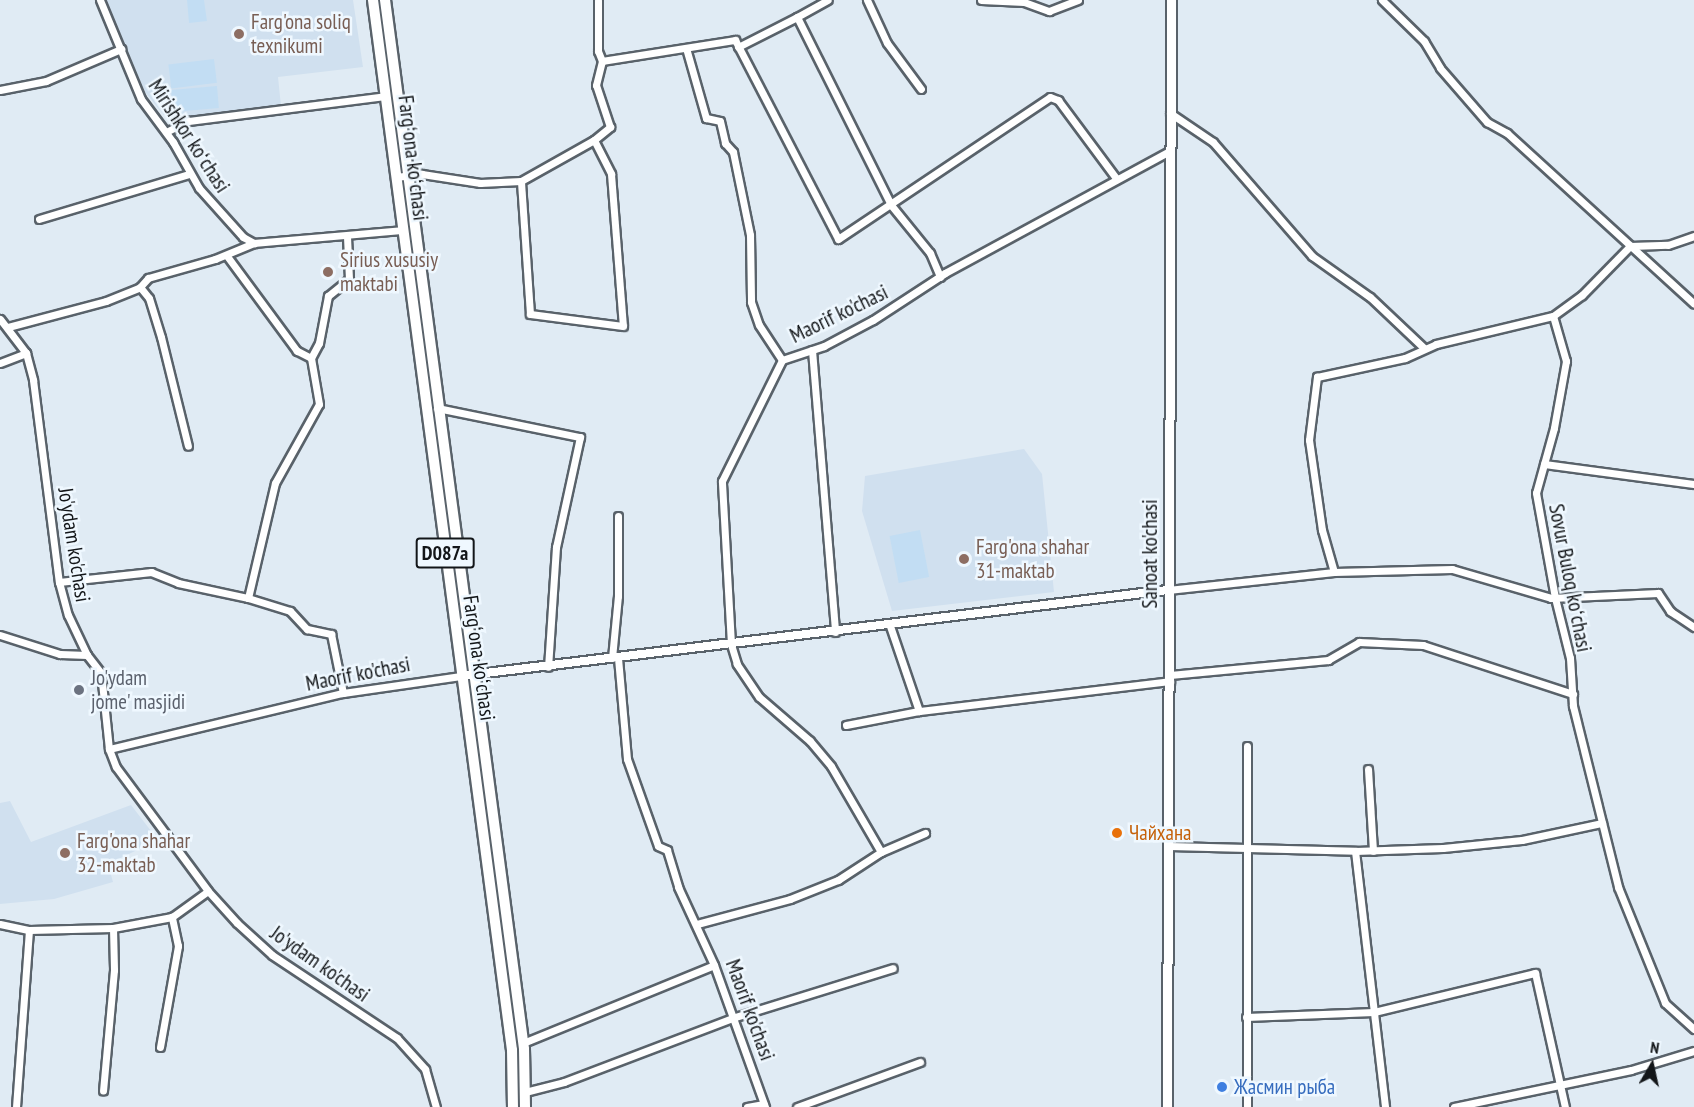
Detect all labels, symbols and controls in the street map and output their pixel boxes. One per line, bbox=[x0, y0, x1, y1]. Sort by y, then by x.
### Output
place label: Farg'ona soliq texnikumi bbox=[251, 9, 351, 59]
marker: Farg'ona soliq texnikumi bbox=[232, 27, 246, 41]
street label: Mirishkor koʻchasi bbox=[143, 75, 235, 197]
street label: Fargʻona koʻchasi bbox=[393, 94, 433, 222]
place label: Sirius xususiy maktabi bbox=[340, 247, 438, 297]
marker: Sirius xususiy maktabi bbox=[321, 265, 335, 279]
street label: Maorif ko'chasi bbox=[786, 279, 892, 349]
street label: Jo'ydam ko'chasi bbox=[53, 486, 95, 604]
street label: Sanoat ko'chasi bbox=[1137, 499, 1163, 609]
street label: Sovur Buloq koʻchasi bbox=[1543, 502, 1597, 654]
place label: Farg'ona shahar 31-maktab bbox=[976, 534, 1089, 584]
road number: D087a bbox=[415, 536, 475, 570]
marker: Farg'ona shahar 31-maktab bbox=[957, 552, 971, 566]
street label: Fargʻona koʻchasi bbox=[458, 594, 500, 722]
street label: Maorif ko'chasi bbox=[304, 652, 412, 696]
place label: Jo'ydam jome' masjidi bbox=[91, 665, 187, 715]
marker: Jo'ydam jome' masjidi bbox=[72, 683, 86, 697]
place label: Чайхана bbox=[1129, 820, 1191, 846]
marker: Чайхана bbox=[1110, 826, 1124, 840]
place label: Farg'ona shahar 32-maktab bbox=[77, 828, 190, 878]
marker: Farg'ona shahar 32-maktab bbox=[58, 846, 72, 860]
street label: Jo'ydam ko'chasi bbox=[266, 921, 374, 1007]
street label: Maorif ko'chasi bbox=[720, 956, 780, 1064]
north arrow bbox=[1622, 1035, 1682, 1095]
text: N bbox=[1649, 1037, 1661, 1058]
place label: Жасмин рыба bbox=[1234, 1074, 1335, 1100]
marker: Жасмин рыба bbox=[1215, 1080, 1229, 1094]

